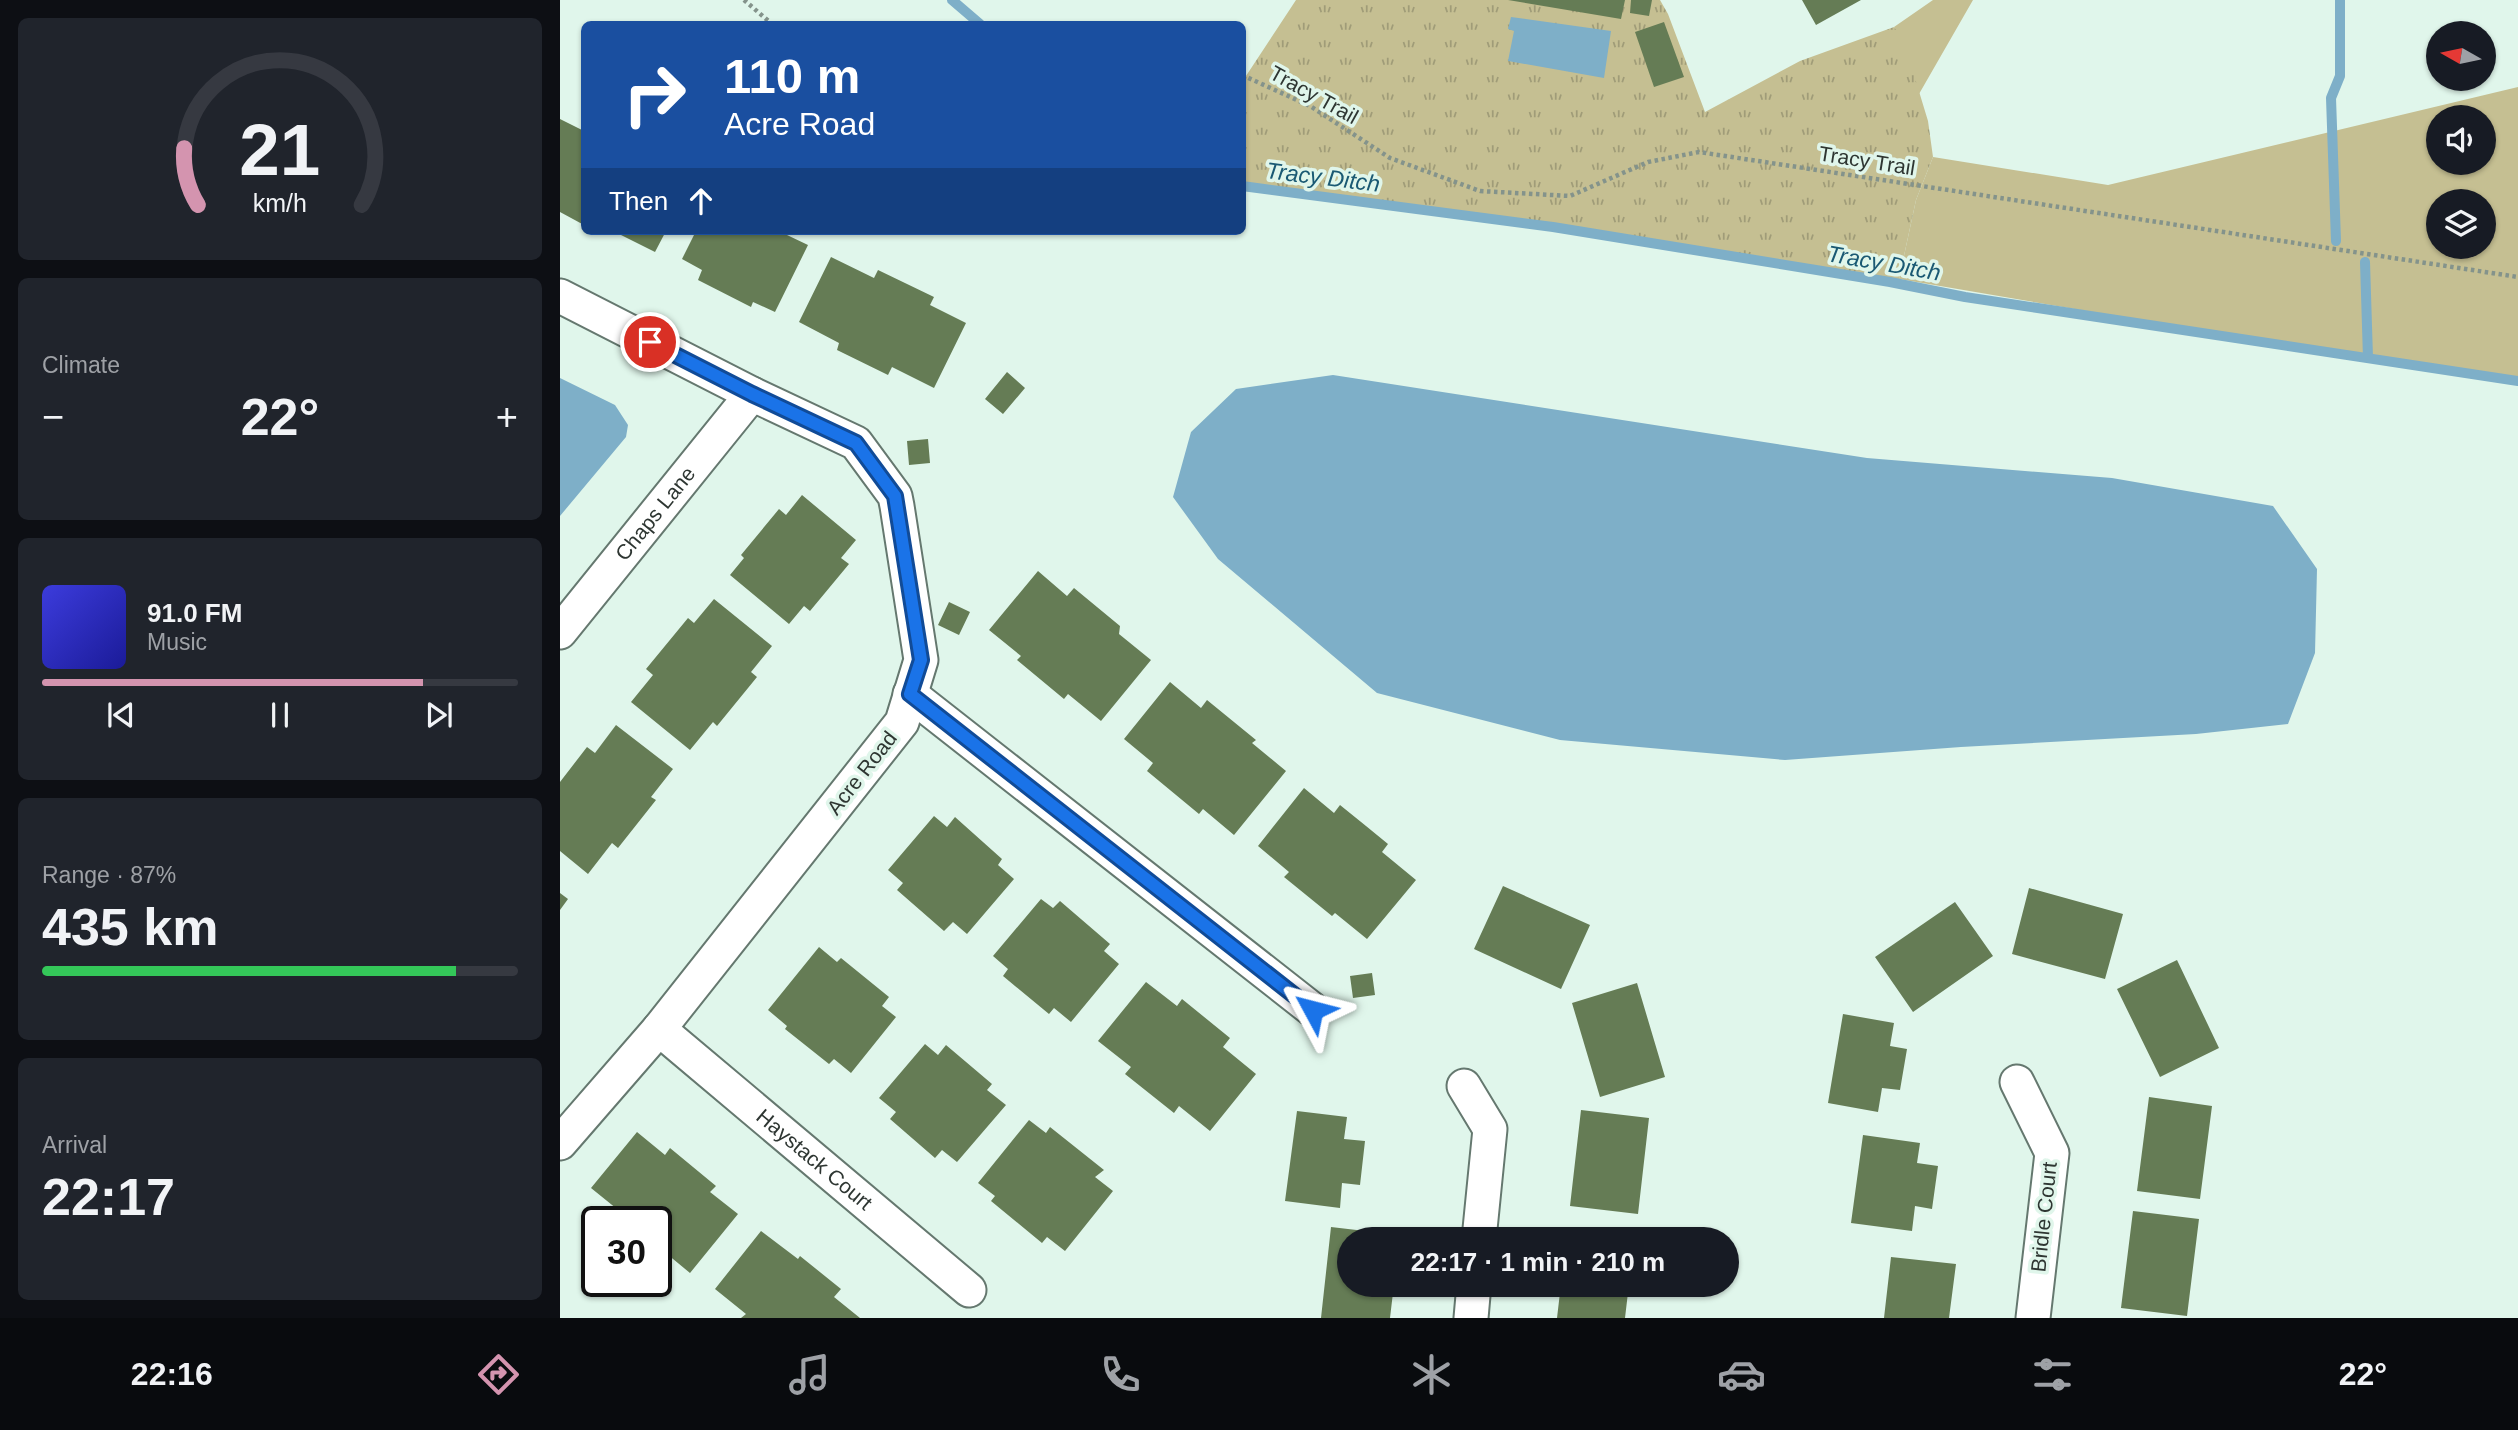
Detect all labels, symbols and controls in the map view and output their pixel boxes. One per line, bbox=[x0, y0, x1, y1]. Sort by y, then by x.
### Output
north arrow bbox=[2426, 21, 2496, 91]
map controls bbox=[2426, 21, 2496, 259]
icon: right bbox=[609, 49, 700, 140]
text: 110 m bbox=[724, 49, 860, 103]
street label: Tracy Trail bbox=[1266, 61, 1362, 128]
button: sound bbox=[2426, 105, 2496, 175]
text: Acre Road bbox=[724, 106, 875, 142]
text: 21 bbox=[240, 109, 320, 190]
street label: Tracy Trail bbox=[1817, 142, 1917, 179]
water label: Tracy Ditch bbox=[1265, 157, 1381, 197]
icon: ahead bbox=[682, 182, 720, 220]
text: Then bbox=[609, 186, 668, 216]
text: km/h bbox=[253, 189, 307, 217]
button: layers bbox=[2426, 189, 2496, 259]
water label: Tracy Ditch bbox=[1825, 240, 1943, 286]
pin bbox=[620, 312, 680, 372]
icon: arrive bbox=[631, 323, 669, 361]
text: Climate bbox=[42, 352, 120, 378]
text: 22° bbox=[241, 388, 319, 446]
text: − bbox=[42, 396, 64, 438]
text: + bbox=[496, 396, 518, 438]
street label: Chaps Lane bbox=[611, 462, 700, 565]
text: 91.0 FM bbox=[147, 598, 242, 628]
text: Music bbox=[147, 629, 207, 655]
icon: previous bbox=[102, 696, 140, 734]
icon: pause bbox=[261, 696, 299, 734]
icon: next bbox=[420, 696, 458, 734]
street label: Acre Road bbox=[822, 727, 901, 819]
text: Range · 87% bbox=[42, 862, 176, 888]
text: 435 km bbox=[42, 898, 218, 956]
position arrow bbox=[1276, 973, 1350, 1047]
street label: Haystack Court bbox=[752, 1104, 877, 1215]
text: Arrival bbox=[42, 1132, 107, 1158]
street label: Bridle Court bbox=[2026, 1160, 2061, 1273]
text: 22:17 bbox=[42, 1168, 175, 1226]
speed limit sign: 30 bbox=[581, 1206, 672, 1297]
text: 22:17 · 1 min · 210 m bbox=[1411, 1247, 1665, 1277]
icon: directions bbox=[474, 1350, 523, 1399]
icon: music bbox=[785, 1350, 834, 1399]
icon: phone bbox=[1096, 1350, 1145, 1399]
icon: climate bbox=[1407, 1350, 1456, 1399]
icon: car bbox=[1717, 1350, 1766, 1399]
icon: filters bbox=[2028, 1350, 2077, 1399]
text: 22:16 bbox=[131, 1356, 213, 1392]
text: 22° bbox=[2339, 1356, 2387, 1392]

